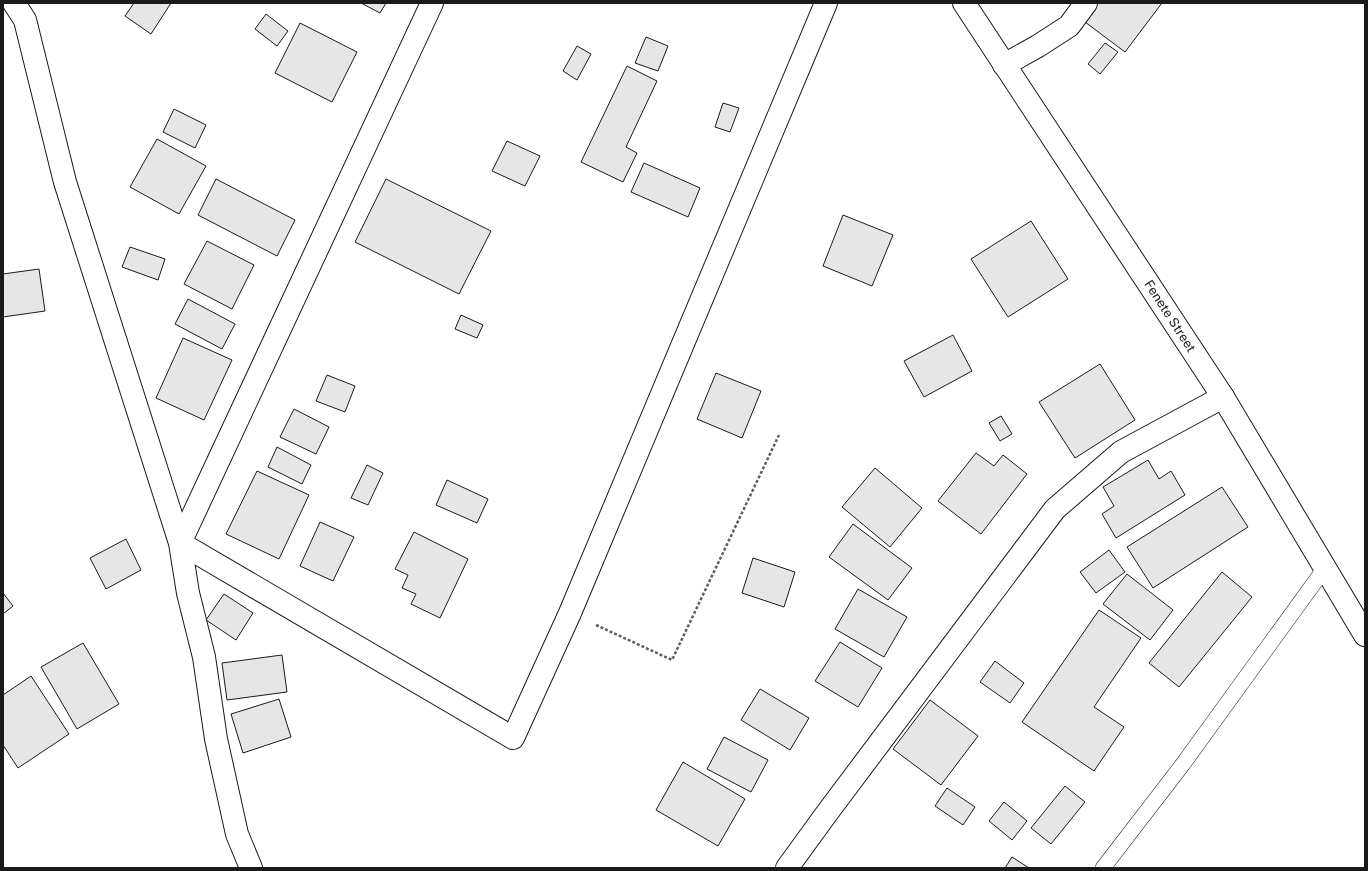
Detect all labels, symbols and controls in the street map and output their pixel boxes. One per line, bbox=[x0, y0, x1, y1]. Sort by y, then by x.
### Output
street label: Fenete Street bbox=[1141, 277, 1199, 355]

